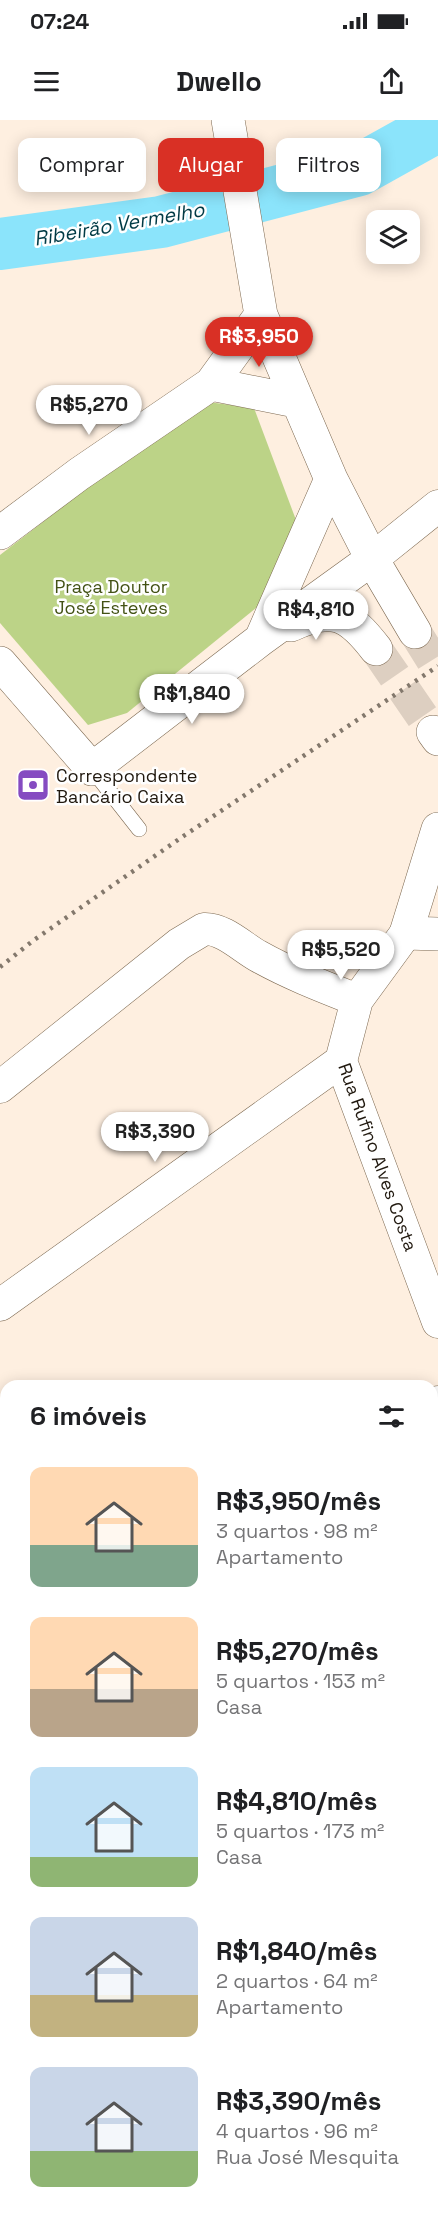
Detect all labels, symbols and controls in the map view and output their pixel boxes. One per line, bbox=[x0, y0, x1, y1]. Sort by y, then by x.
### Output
text: 07:24 bbox=[30, 7, 89, 35]
text: Dwello bbox=[176, 64, 262, 99]
icon: menu bbox=[30, 65, 63, 98]
icon: share bbox=[375, 65, 408, 98]
chip: Comprar bbox=[18, 138, 146, 192]
chip: Alugar bbox=[158, 138, 264, 192]
chip: Filtros bbox=[276, 138, 381, 192]
water label: Ribeirão Vermelho bbox=[32, 196, 207, 252]
map controls bbox=[366, 210, 420, 264]
button: layers bbox=[366, 210, 420, 264]
pin: R$3,950 bbox=[204, 317, 314, 368]
text: R$3,950 bbox=[219, 323, 299, 349]
pin: R$5,270 bbox=[34, 385, 144, 436]
text: R$5,270 bbox=[50, 391, 128, 417]
park label: Praça Doutor José Esteves bbox=[54, 575, 168, 619]
pin: R$4,810 bbox=[261, 590, 371, 641]
text: R$4,810 bbox=[277, 596, 355, 622]
pin: R$1,840 bbox=[137, 674, 247, 725]
text: R$1,840 bbox=[153, 680, 231, 706]
place label: Correspondente Bancário Caixa bbox=[56, 764, 197, 808]
bank icon: Correspondente Bancário Caixa bbox=[15, 767, 51, 803]
pin: R$5,520 bbox=[286, 930, 396, 981]
text: R$5,520 bbox=[301, 936, 381, 962]
street label: Rua Rufino Alves Costa bbox=[333, 1060, 423, 1254]
pin: R$3,390 bbox=[100, 1112, 210, 1163]
text: R$3,390 bbox=[115, 1118, 195, 1144]
text: 6 imóveis bbox=[30, 1399, 147, 1433]
icon: filters bbox=[375, 1400, 408, 1433]
text: R$3,950/mês bbox=[216, 1484, 381, 1518]
icon: home bbox=[78, 1491, 150, 1563]
text: 3 quartos · 98 m² bbox=[216, 1518, 378, 1544]
text: Apartamento bbox=[216, 1544, 343, 1570]
text: R$5,270/mês bbox=[216, 1634, 379, 1668]
icon: home bbox=[78, 1641, 150, 1713]
text: 5 quartos · 153 m² bbox=[216, 1668, 385, 1694]
text: Casa bbox=[216, 1694, 262, 1720]
text: R$4,810/mês bbox=[216, 1784, 378, 1818]
icon: home bbox=[78, 1791, 150, 1863]
text: 5 quartos · 173 m² bbox=[216, 1818, 384, 1844]
text: Casa bbox=[216, 1844, 262, 1870]
text: R$1,840/mês bbox=[216, 1934, 378, 1968]
icon: home bbox=[78, 1941, 150, 2013]
text: 2 quartos · 64 m² bbox=[216, 1968, 378, 1994]
text: Apartamento bbox=[216, 1994, 343, 2020]
text: R$3,390/mês bbox=[216, 2084, 381, 2118]
icon: home bbox=[78, 2091, 150, 2163]
text: 4 quartos · 96 m² bbox=[216, 2118, 378, 2144]
text: Rua José Mesquita bbox=[216, 2144, 399, 2170]

